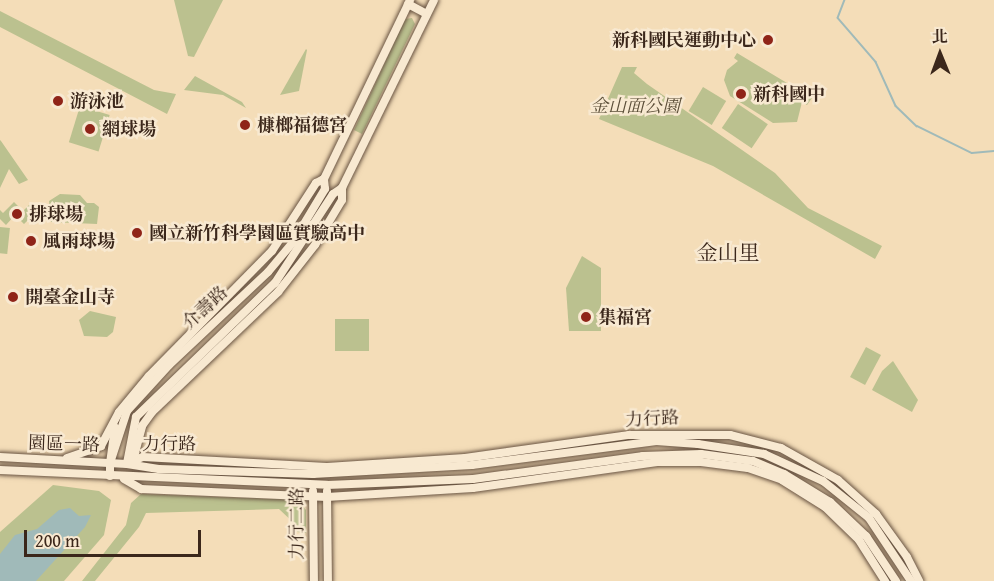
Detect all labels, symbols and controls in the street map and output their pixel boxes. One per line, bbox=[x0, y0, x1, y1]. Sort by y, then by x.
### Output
north arrow bbox=[910, 24, 970, 84]
text: 北 bbox=[931, 24, 948, 48]
place label: 新科國民運動中心 bbox=[612, 29, 756, 51]
marker: 新科國民運動中心 bbox=[761, 33, 775, 47]
place label: 新科國中 bbox=[753, 83, 825, 105]
marker: 新科國中 bbox=[734, 87, 748, 101]
place label: 游泳池 bbox=[70, 90, 124, 112]
marker: 游泳池 bbox=[51, 94, 65, 108]
park label: 金山面公園 bbox=[590, 95, 680, 117]
place label: 槺榔福德宮 bbox=[257, 114, 347, 136]
place label: 網球場 bbox=[102, 118, 156, 140]
marker: 槺榔福德宮 bbox=[238, 118, 252, 132]
marker: 網球場 bbox=[83, 122, 97, 136]
place label: 排球場 bbox=[29, 203, 83, 225]
marker: 排球場 bbox=[10, 207, 24, 221]
place label: 國立新竹科學園區實驗高中 bbox=[149, 222, 365, 244]
marker: 國立新竹科學園區實驗高中 bbox=[130, 226, 144, 240]
place label: 風雨球場 bbox=[43, 230, 115, 252]
marker: 風雨球場 bbox=[24, 234, 38, 248]
district label: 金山里 bbox=[697, 240, 759, 266]
street label: 介壽路 bbox=[178, 282, 232, 334]
place label: 開臺金山寺 bbox=[25, 286, 115, 308]
marker: 開臺金山寺 bbox=[6, 290, 20, 304]
place label: 集福宮 bbox=[598, 306, 652, 328]
marker: 集福宮 bbox=[579, 310, 593, 324]
street label: 力行路 bbox=[624, 407, 680, 431]
street label: 園區一路 bbox=[28, 432, 100, 456]
street label: 力行路 bbox=[142, 433, 196, 455]
street label: 力行二路 bbox=[286, 488, 308, 560]
scale bar bbox=[27, 518, 204, 556]
text: 200 m bbox=[35, 527, 80, 554]

